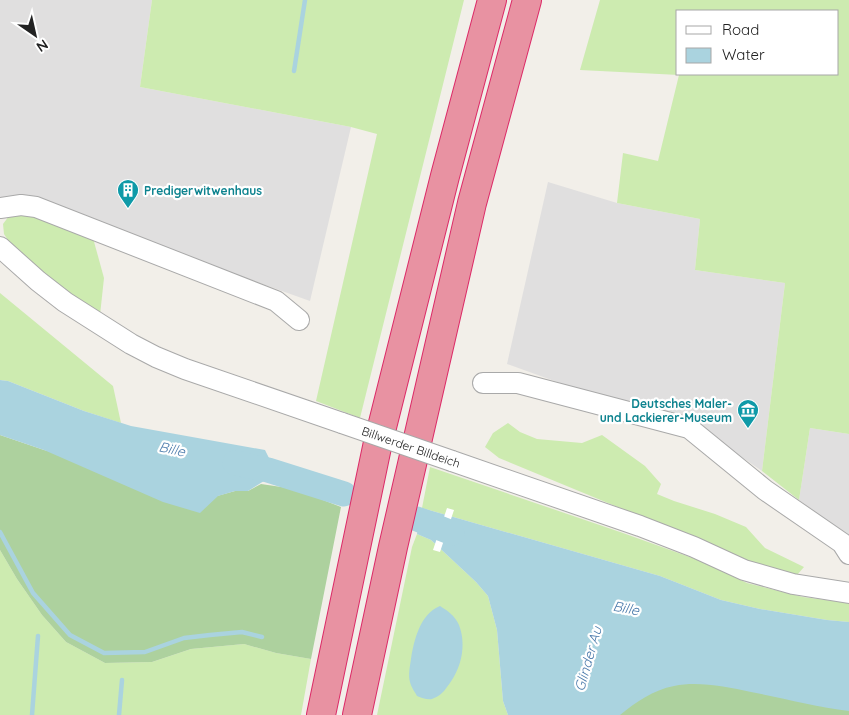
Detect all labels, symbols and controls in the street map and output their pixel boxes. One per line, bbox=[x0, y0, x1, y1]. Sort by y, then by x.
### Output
north arrow bbox=[10, 10, 60, 60]
legend bbox=[676, 10, 839, 75]
text: Road bbox=[722, 20, 759, 39]
text: N bbox=[33, 35, 52, 56]
text: Water bbox=[722, 45, 765, 64]
building icon: Predigerwitwenhaus bbox=[116, 178, 140, 209]
place label: Predigerwitwenhaus bbox=[144, 183, 262, 198]
place label: Deutsches Maler- und Lackierer-Museum bbox=[600, 396, 732, 425]
museum icon: Deutsches Maler- und Lackierer-Museum bbox=[736, 398, 760, 429]
street label: Billwerder Billdeich bbox=[360, 423, 462, 471]
water label: Bille bbox=[157, 437, 188, 461]
water label: Bille bbox=[611, 597, 642, 620]
water label: Glinder Au bbox=[570, 624, 606, 693]

